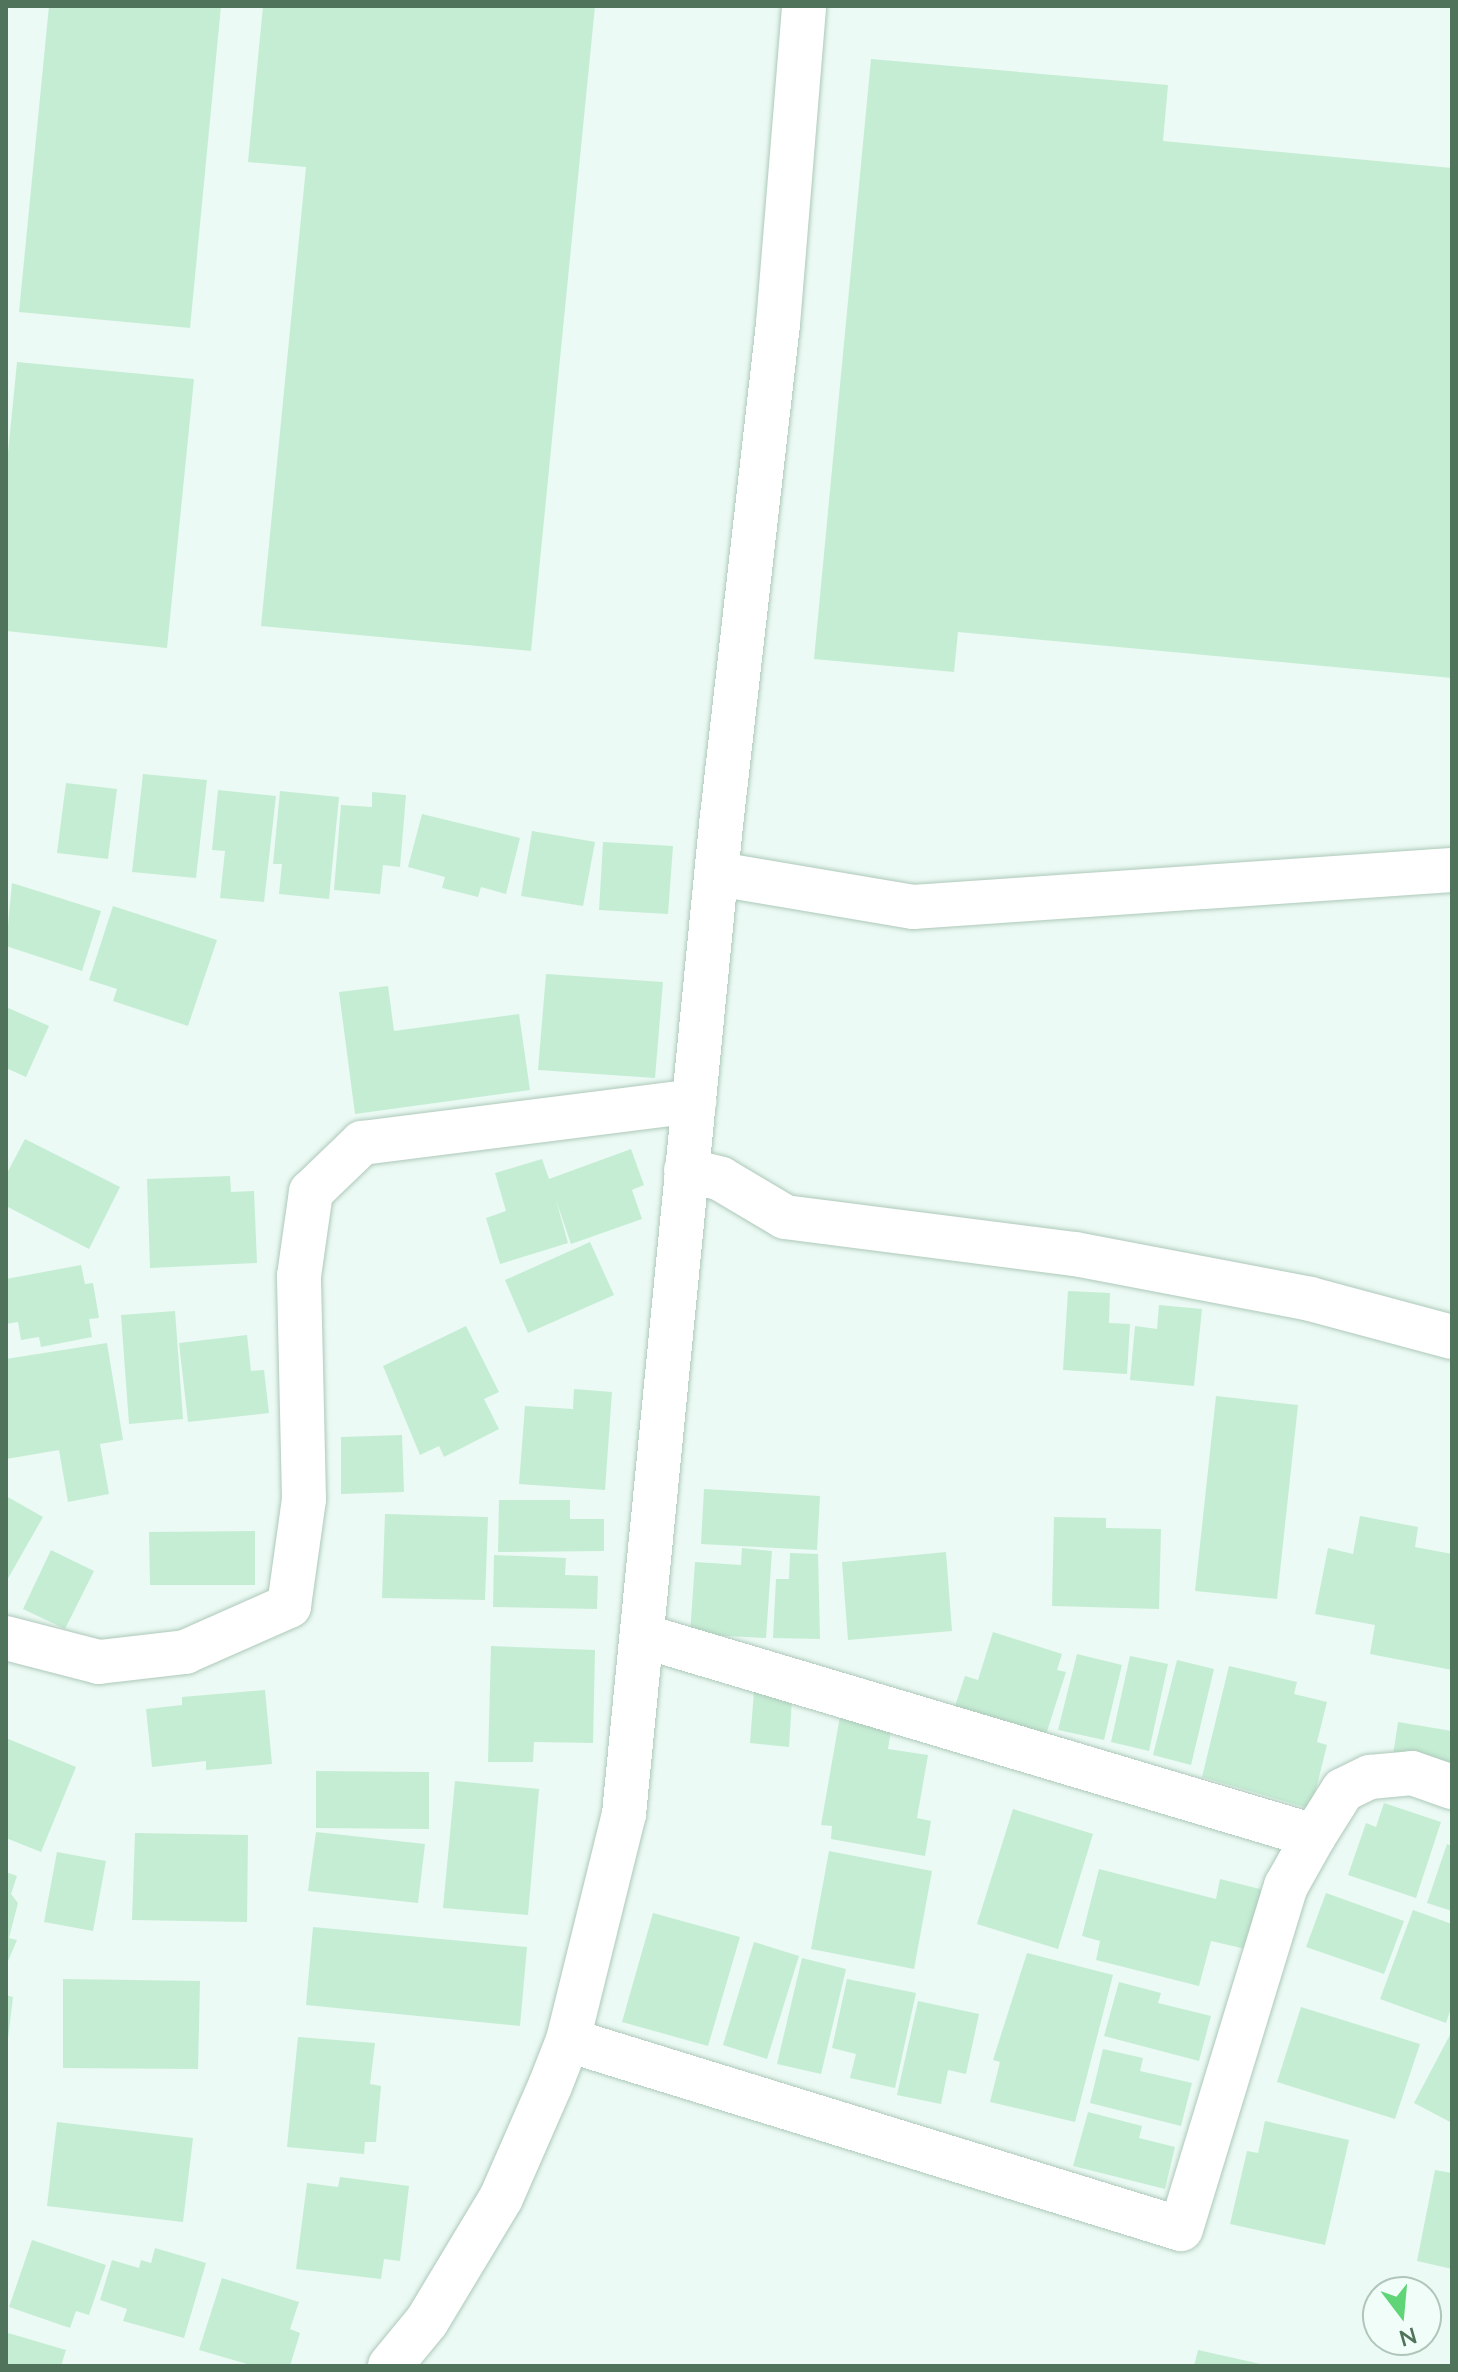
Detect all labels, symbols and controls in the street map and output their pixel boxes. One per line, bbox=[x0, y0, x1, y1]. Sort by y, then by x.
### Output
north arrow bbox=[1362, 2276, 1442, 2356]
text: N bbox=[1396, 2322, 1420, 2353]

